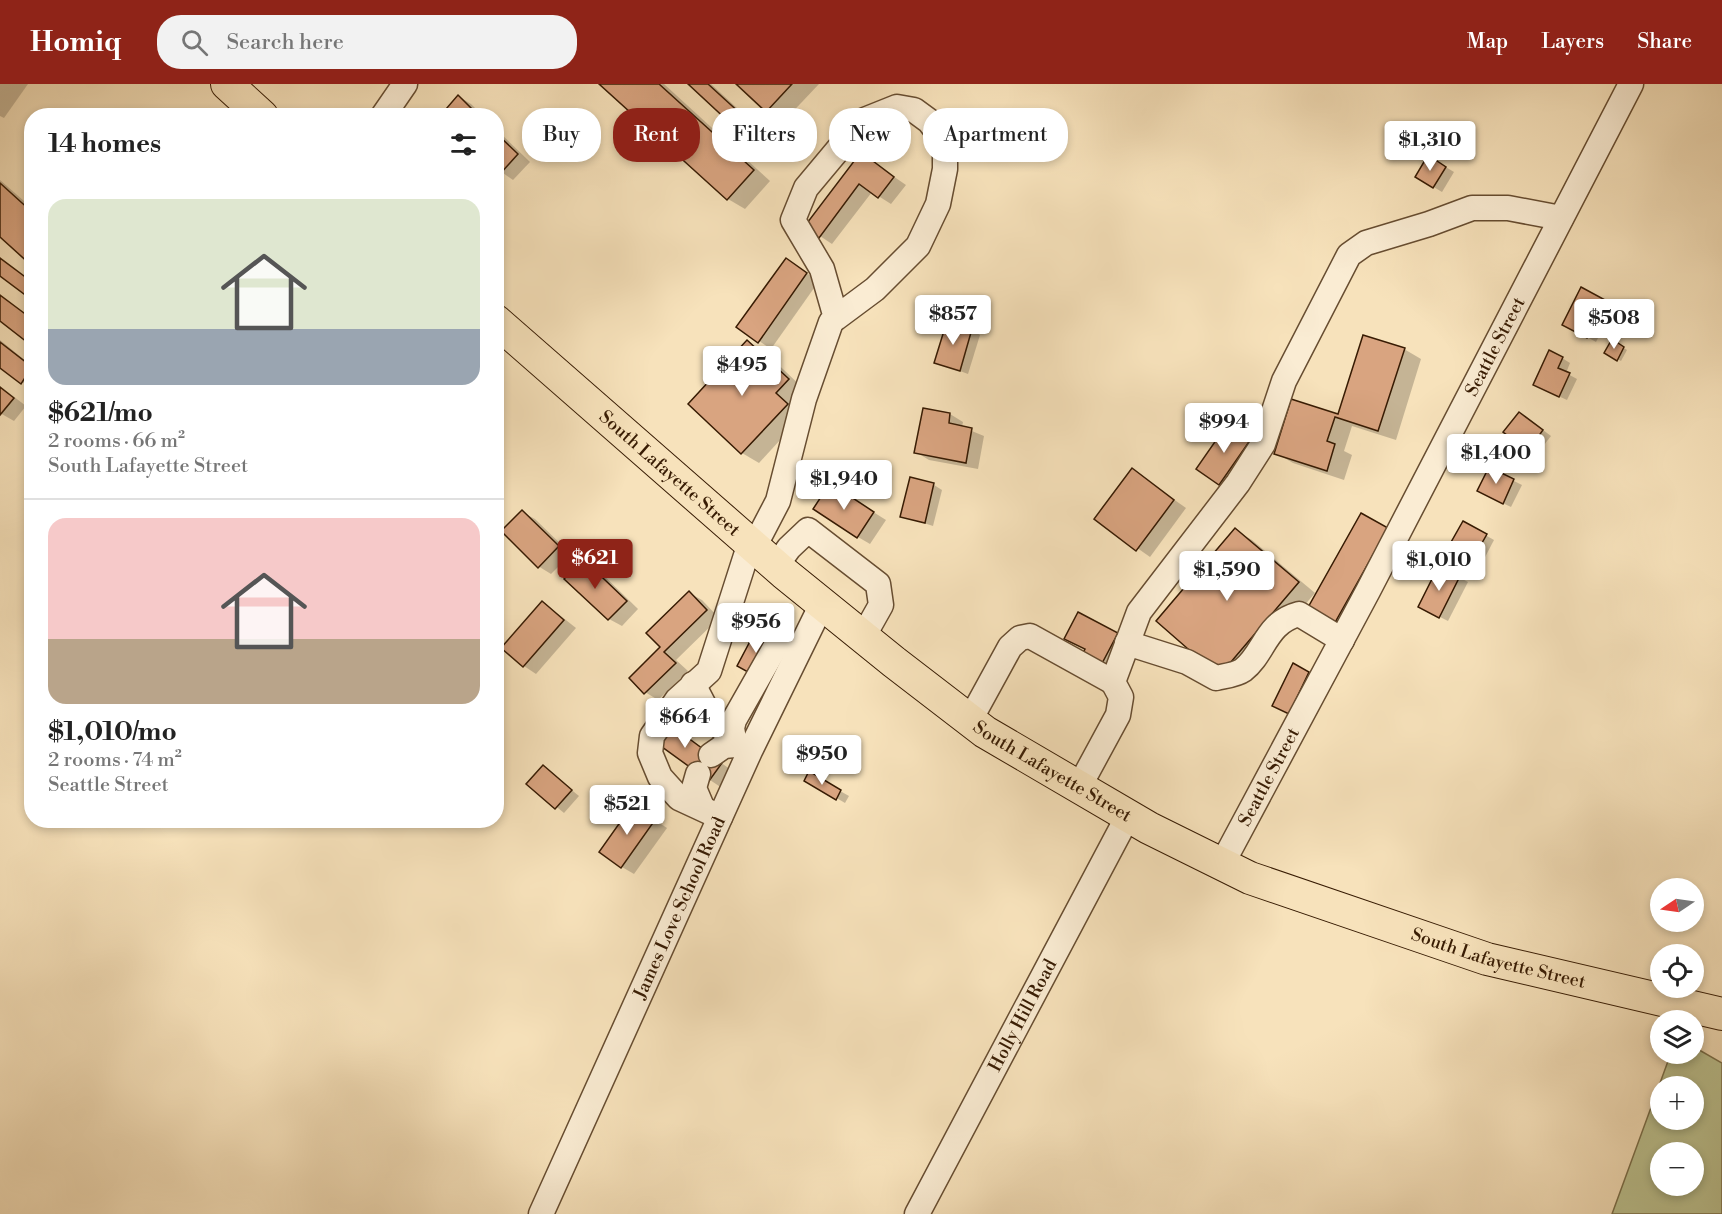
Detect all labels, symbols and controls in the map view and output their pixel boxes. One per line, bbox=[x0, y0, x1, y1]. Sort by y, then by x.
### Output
search box bbox=[157, 15, 577, 69]
text: Homiq bbox=[30, 25, 121, 60]
icon: search bbox=[178, 26, 211, 59]
text: Search here bbox=[226, 29, 344, 56]
text: Map bbox=[1467, 29, 1508, 55]
text: Layers bbox=[1541, 29, 1604, 55]
text: Share bbox=[1637, 29, 1692, 55]
chip: Buy bbox=[522, 108, 601, 162]
chip: Rent bbox=[613, 108, 700, 162]
chip: Filters bbox=[712, 108, 817, 162]
chip: New bbox=[829, 108, 911, 162]
chip: Apartment bbox=[923, 108, 1068, 162]
pin: $1,310 bbox=[1381, 121, 1479, 172]
text: 14 homes bbox=[48, 128, 161, 160]
icon: filters bbox=[447, 128, 480, 161]
text: $1,310 bbox=[1399, 128, 1461, 153]
icon: home bbox=[210, 238, 318, 346]
street label: Seattle Street bbox=[1460, 293, 1531, 400]
pin: $857 bbox=[917, 295, 989, 346]
pin: $508 bbox=[1578, 299, 1650, 350]
text: $857 bbox=[929, 302, 977, 327]
text: $508 bbox=[1588, 306, 1640, 331]
pin: $495 bbox=[706, 346, 778, 397]
text: $495 bbox=[717, 353, 767, 378]
text: $621/mo bbox=[48, 397, 153, 429]
pin: $994 bbox=[1188, 403, 1260, 454]
street label: South Lafayette Street bbox=[594, 405, 745, 542]
text: $994 bbox=[1199, 410, 1249, 435]
text: 2 rooms · 66 m² bbox=[48, 429, 185, 454]
pin: $1,400 bbox=[1447, 434, 1545, 485]
text: $1,400 bbox=[1461, 441, 1531, 466]
text: South Lafayette Street bbox=[48, 454, 248, 479]
pin: $1,940 bbox=[795, 460, 893, 511]
text: $1,940 bbox=[810, 467, 878, 492]
pin: $621 bbox=[559, 539, 631, 590]
pin: $1,010 bbox=[1390, 541, 1488, 592]
text: $621 bbox=[572, 546, 618, 571]
text: $1,010 bbox=[1406, 548, 1472, 573]
pin: $1,590 bbox=[1178, 551, 1276, 602]
icon: home bbox=[210, 557, 318, 665]
text: $1,590 bbox=[1193, 558, 1261, 583]
pin: $956 bbox=[720, 603, 792, 654]
text: $956 bbox=[731, 610, 781, 635]
pin: $664 bbox=[649, 698, 721, 749]
text: $664 bbox=[660, 705, 710, 730]
text: $1,010/mo bbox=[48, 716, 177, 748]
street label: South Lafayette Street bbox=[968, 716, 1136, 828]
street label: Seattle Street bbox=[1233, 723, 1305, 830]
pin: $950 bbox=[786, 735, 858, 786]
text: $950 bbox=[796, 742, 848, 767]
text: 2 rooms · 74 m² bbox=[48, 748, 182, 773]
text: Seattle Street bbox=[48, 773, 169, 798]
pin: $521 bbox=[591, 785, 663, 836]
text: $521 bbox=[604, 792, 650, 817]
street label: James Love School Road bbox=[628, 813, 731, 1004]
north arrow bbox=[1650, 878, 1704, 932]
map controls bbox=[1650, 878, 1704, 1196]
street label: South Lafayette Street bbox=[1408, 923, 1588, 994]
button: locate bbox=[1650, 944, 1704, 998]
street label: Holly Hill Road bbox=[984, 954, 1062, 1076]
button: layers bbox=[1650, 1010, 1704, 1064]
button: + bbox=[1650, 1076, 1704, 1130]
button: − bbox=[1650, 1142, 1704, 1196]

